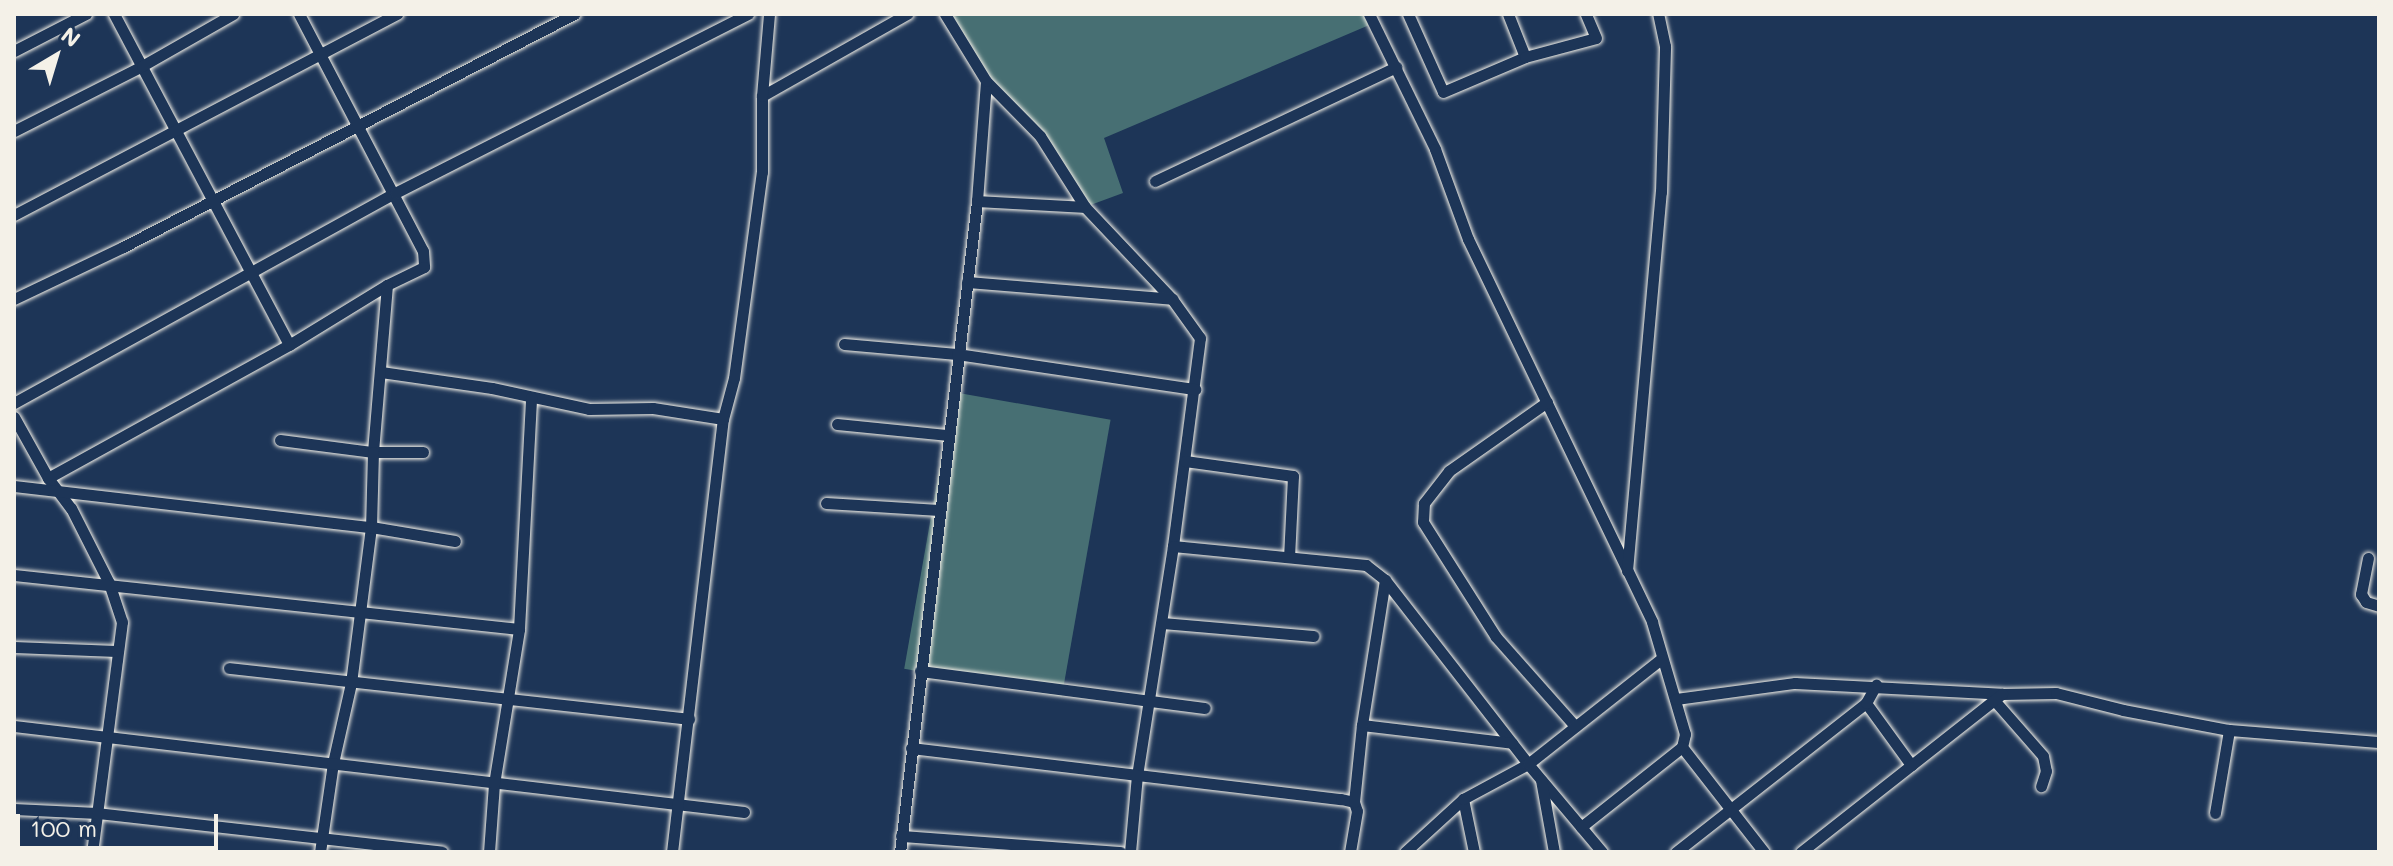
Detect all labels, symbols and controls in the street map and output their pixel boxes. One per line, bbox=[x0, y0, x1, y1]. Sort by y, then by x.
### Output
north arrow bbox=[16, 16, 96, 96]
text: N bbox=[56, 20, 87, 53]
scale bar bbox=[20, 798, 222, 848]
text: 100 m bbox=[30, 812, 97, 843]

